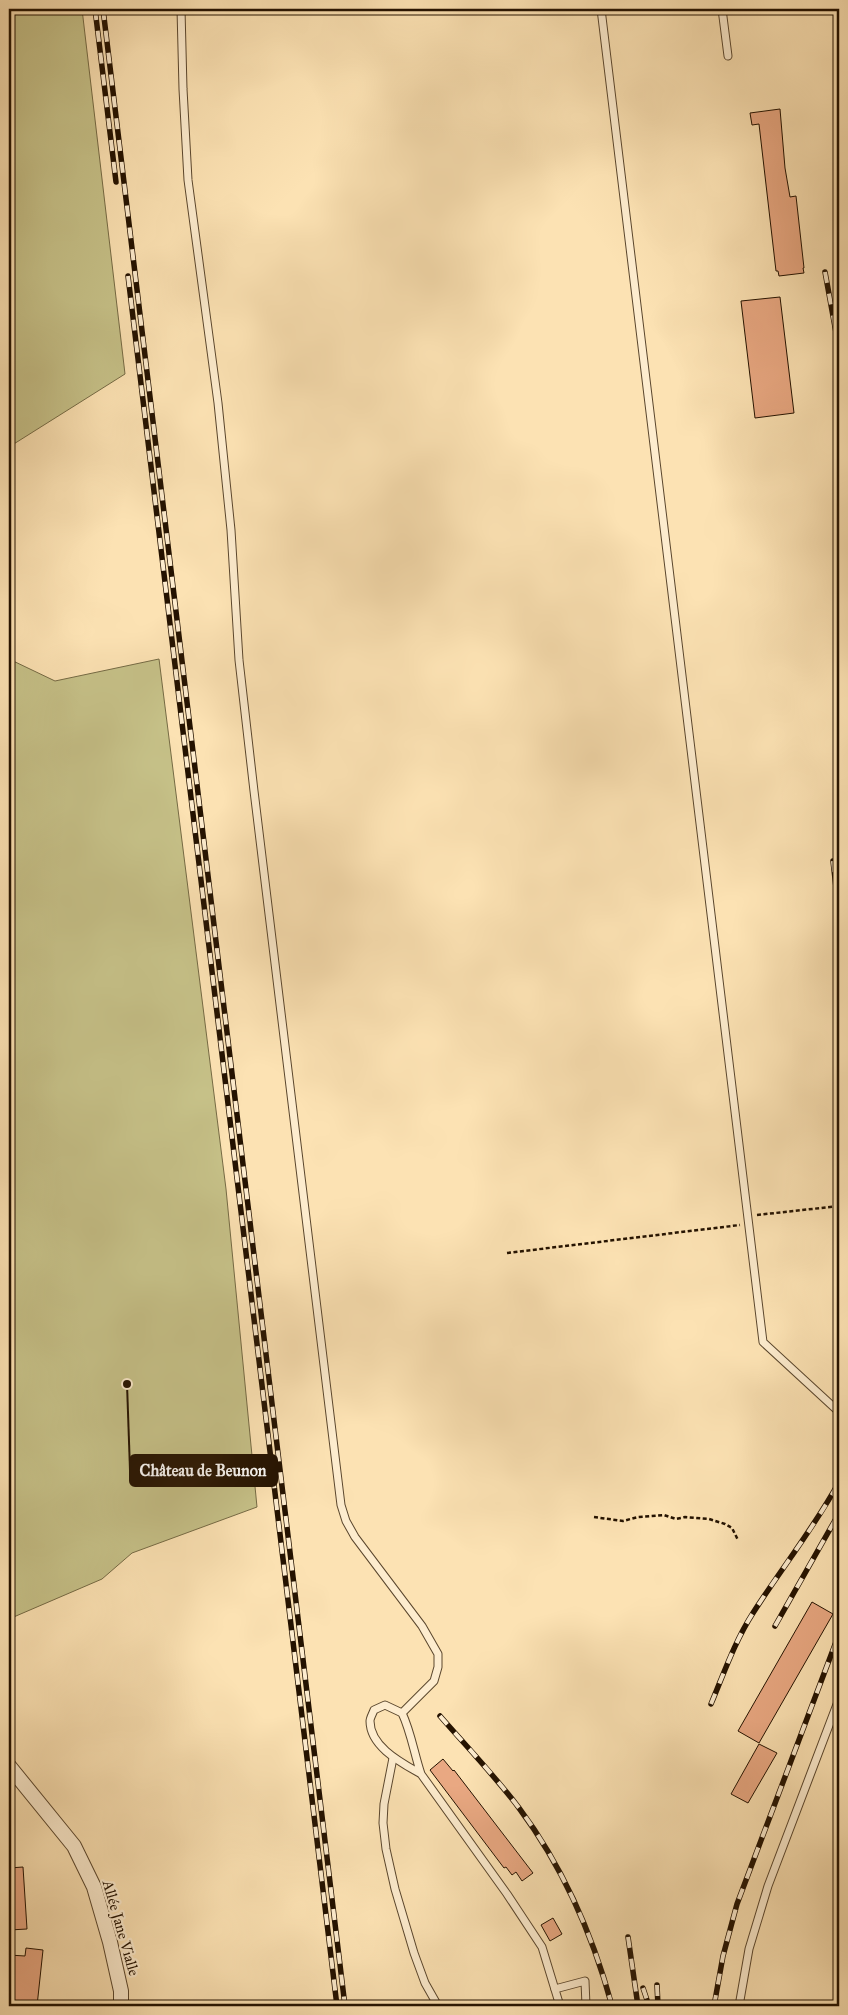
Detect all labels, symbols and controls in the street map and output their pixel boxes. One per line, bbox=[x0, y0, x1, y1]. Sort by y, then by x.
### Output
callout: Château de Beunon bbox=[130, 1455, 277, 1486]
text: Château de Beunon bbox=[139, 1461, 267, 1480]
street label: Allée Jane Vialle bbox=[98, 1877, 143, 1978]

